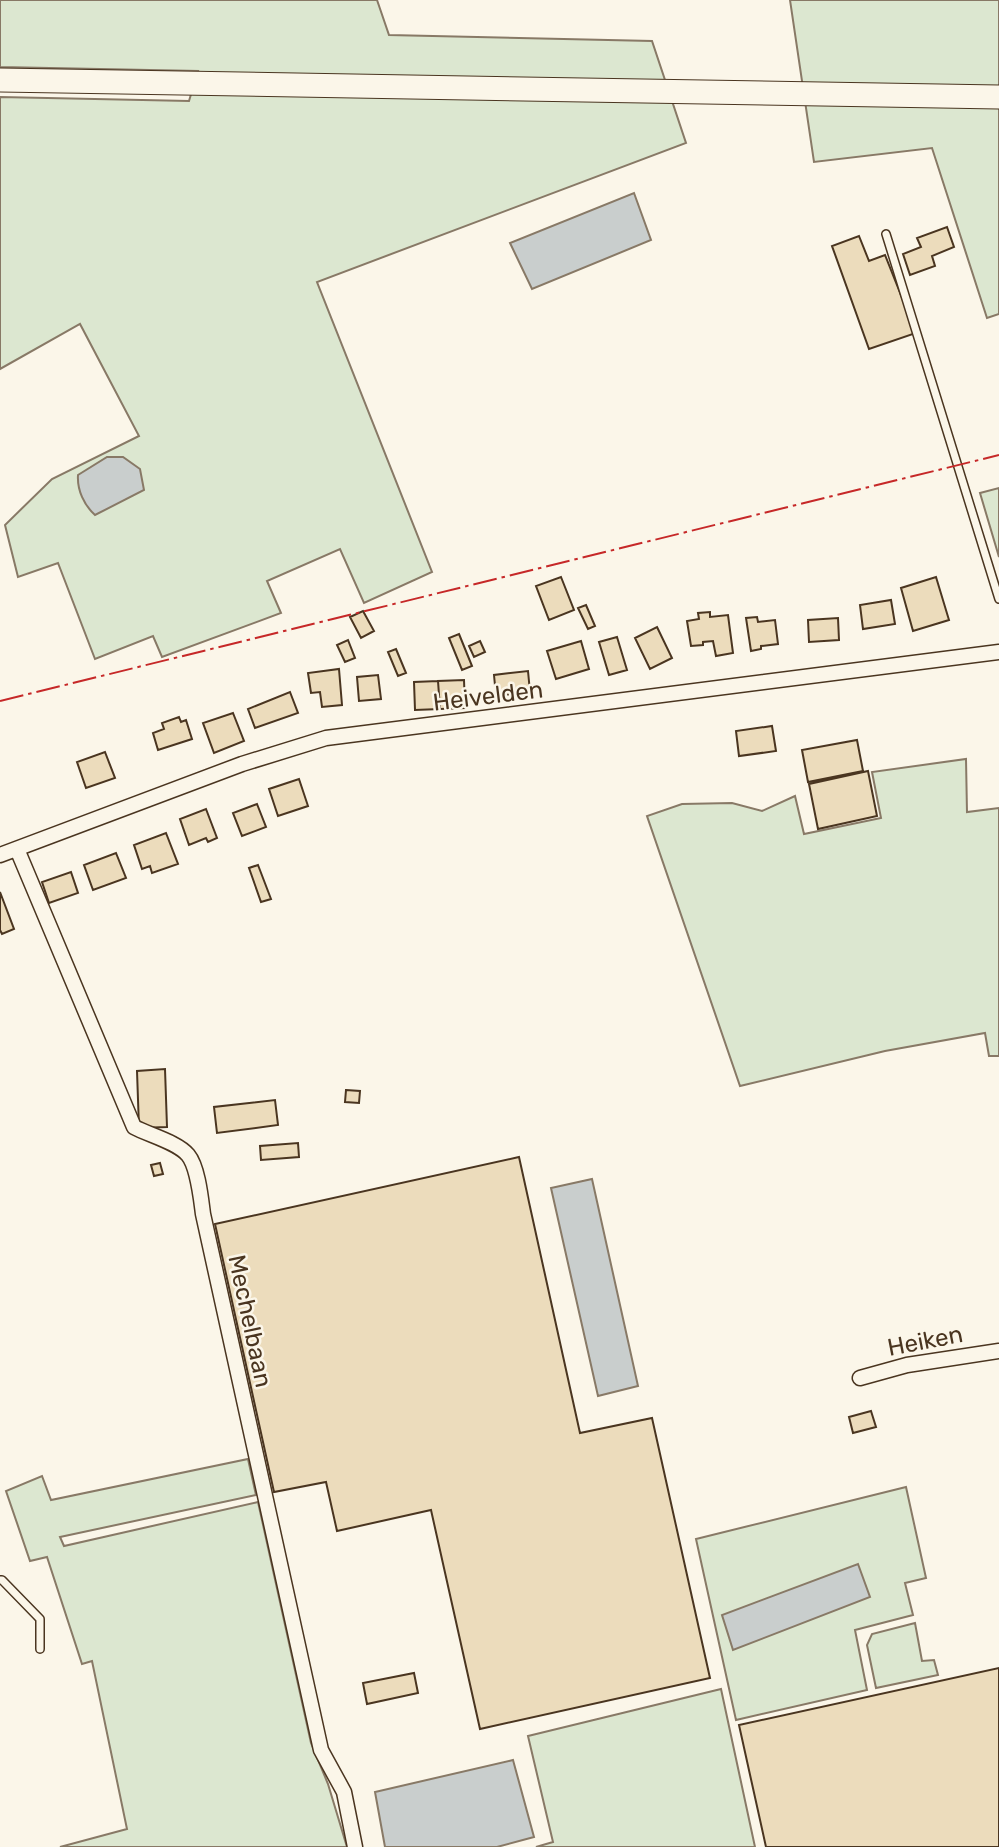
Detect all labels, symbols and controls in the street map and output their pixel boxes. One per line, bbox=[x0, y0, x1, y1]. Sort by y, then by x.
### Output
street label: Heivelden bbox=[431, 675, 545, 717]
street label: Mechelbaan bbox=[222, 1252, 278, 1390]
street label: Heiken bbox=[885, 1320, 965, 1362]

